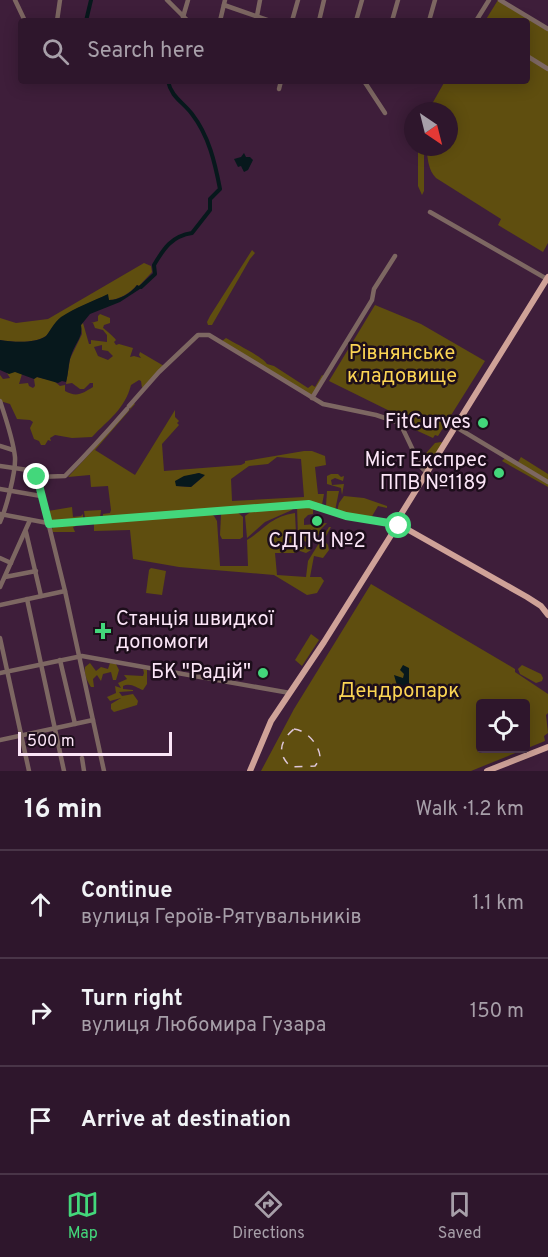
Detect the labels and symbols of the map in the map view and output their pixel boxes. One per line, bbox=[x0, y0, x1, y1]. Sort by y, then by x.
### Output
north arrow bbox=[404, 102, 458, 156]
park label: Рівнянське кладовище bbox=[347, 341, 457, 390]
place label: FitCurves bbox=[385, 410, 471, 436]
marker: FitCurves bbox=[476, 416, 490, 430]
place label: Міст Експрес ППВ №1189 bbox=[365, 448, 487, 497]
route end bbox=[23, 463, 49, 489]
marker: Міст Експрес ППВ №1189 bbox=[492, 466, 506, 480]
route start bbox=[385, 512, 411, 538]
marker: СДПЧ №2 bbox=[310, 514, 324, 528]
place label: СДПЧ №2 bbox=[268, 529, 366, 555]
place label: Станція швидкої допомоги bbox=[116, 607, 275, 656]
marker: Станція швидкої допомоги bbox=[94, 622, 112, 640]
place label: БК "Радій" bbox=[151, 660, 251, 686]
marker: БК "Радій" bbox=[256, 666, 270, 680]
park label: Дендропарк bbox=[338, 679, 460, 705]
scale bar bbox=[18, 729, 172, 756]

